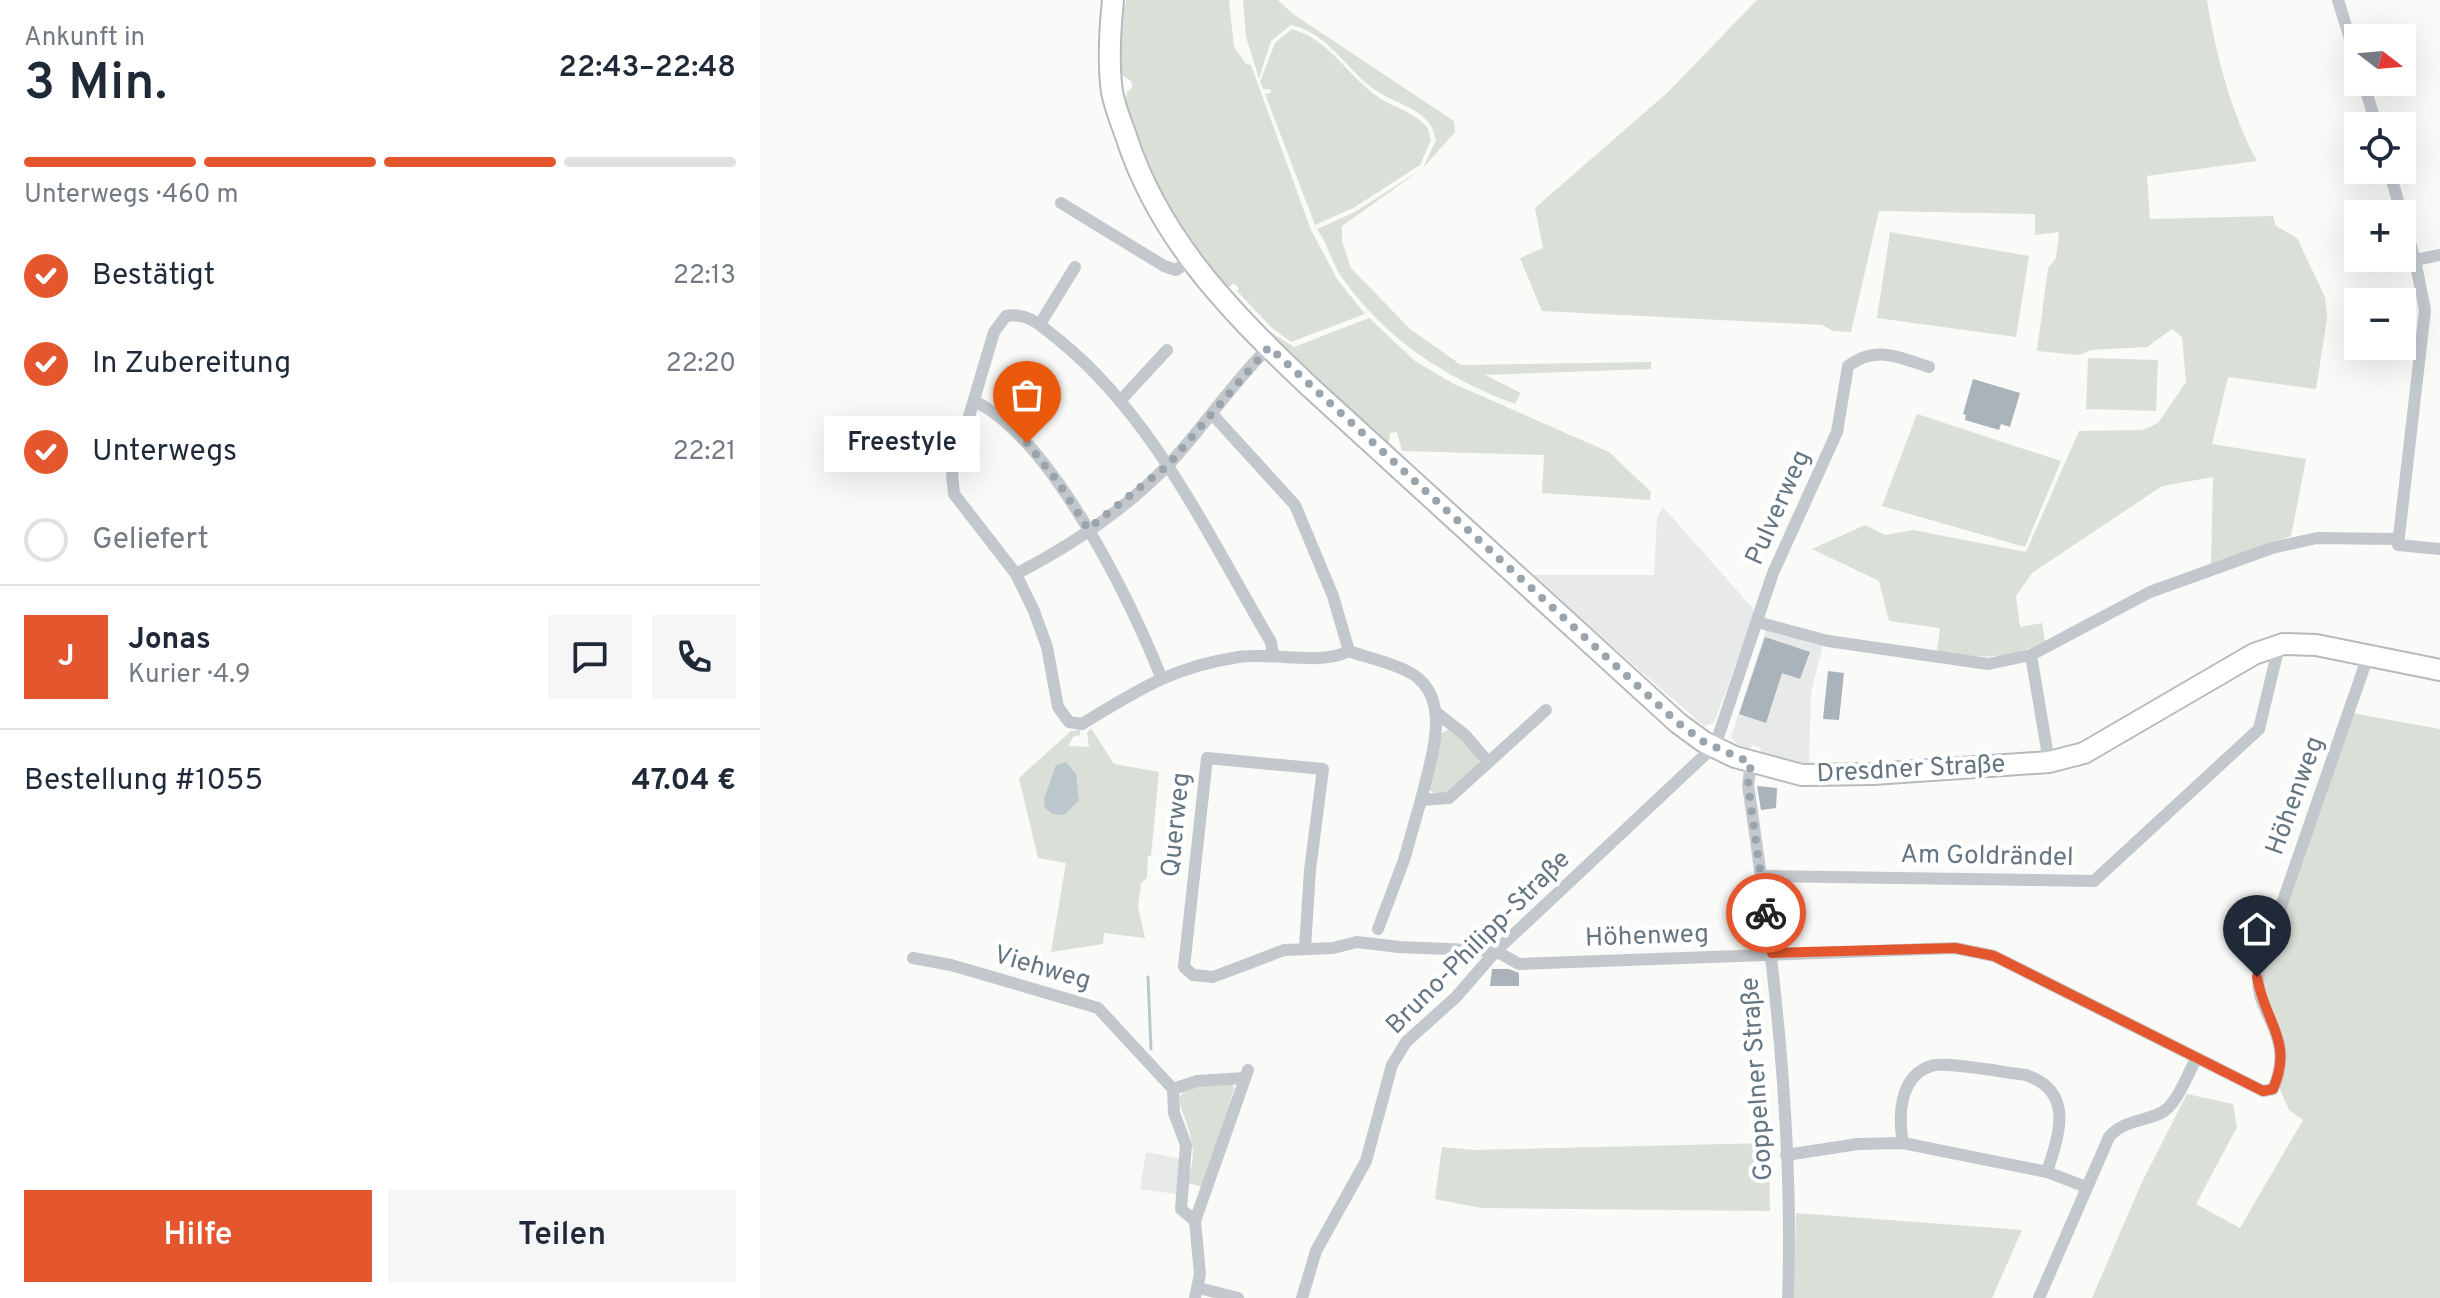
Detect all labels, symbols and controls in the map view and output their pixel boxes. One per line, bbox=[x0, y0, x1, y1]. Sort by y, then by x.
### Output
text: Ankunft in bbox=[24, 22, 145, 55]
north arrow bbox=[2344, 24, 2416, 96]
map controls bbox=[2344, 24, 2416, 360]
text: 22:43–22:48 bbox=[559, 50, 736, 87]
text: 3 Min. bbox=[24, 52, 167, 118]
button: locate bbox=[2344, 112, 2416, 184]
text: Unterwegs · 460 m bbox=[24, 179, 238, 212]
button: + bbox=[2344, 200, 2416, 272]
icon: check bbox=[24, 254, 68, 298]
text: Bestätigt bbox=[92, 258, 215, 295]
text: 22:13 bbox=[673, 260, 736, 293]
button: − bbox=[2344, 288, 2416, 360]
icon: check bbox=[24, 342, 68, 386]
text: In Zubereitung bbox=[92, 346, 291, 383]
text: 22:20 bbox=[666, 348, 736, 381]
pin bbox=[993, 361, 1061, 443]
icon: bag bbox=[1005, 373, 1049, 417]
callout: Freestyle bbox=[823, 415, 979, 471]
text: Freestyle bbox=[847, 427, 957, 460]
icon: check bbox=[24, 430, 68, 474]
text: Unterwegs bbox=[92, 434, 237, 471]
text: 22:21 bbox=[673, 436, 736, 469]
street label: Pulverweg bbox=[1739, 445, 1819, 571]
text: Geliefert bbox=[92, 522, 209, 559]
button: chat bbox=[548, 615, 632, 699]
button: phone bbox=[652, 615, 736, 699]
text: Jonas bbox=[128, 622, 211, 659]
text: J bbox=[58, 639, 74, 676]
text: Kurier · 4.9 bbox=[128, 659, 251, 692]
street label: Höhenweg bbox=[2259, 732, 2333, 860]
street label: Dresdner Straße bbox=[1816, 749, 2006, 791]
text: Bestellung #1055 bbox=[24, 763, 263, 800]
text: 47.04 € bbox=[632, 763, 736, 800]
street label: Querweg bbox=[1155, 771, 1199, 879]
street label: Am Goldrändel bbox=[1900, 839, 2074, 875]
street label: Bruno-Philipp-Straße bbox=[1380, 844, 1578, 1042]
courier bbox=[1726, 873, 1806, 953]
icon: bike bbox=[1744, 891, 1788, 935]
pin bbox=[2223, 895, 2291, 977]
icon: home bbox=[2235, 907, 2279, 951]
street label: Höhenweg bbox=[1585, 918, 1709, 956]
street label: Viehweg bbox=[990, 939, 1094, 999]
street label: Goppelner Straße bbox=[1734, 976, 1782, 1182]
button: Hilfe bbox=[24, 1190, 372, 1282]
button: Teilen bbox=[388, 1190, 736, 1282]

